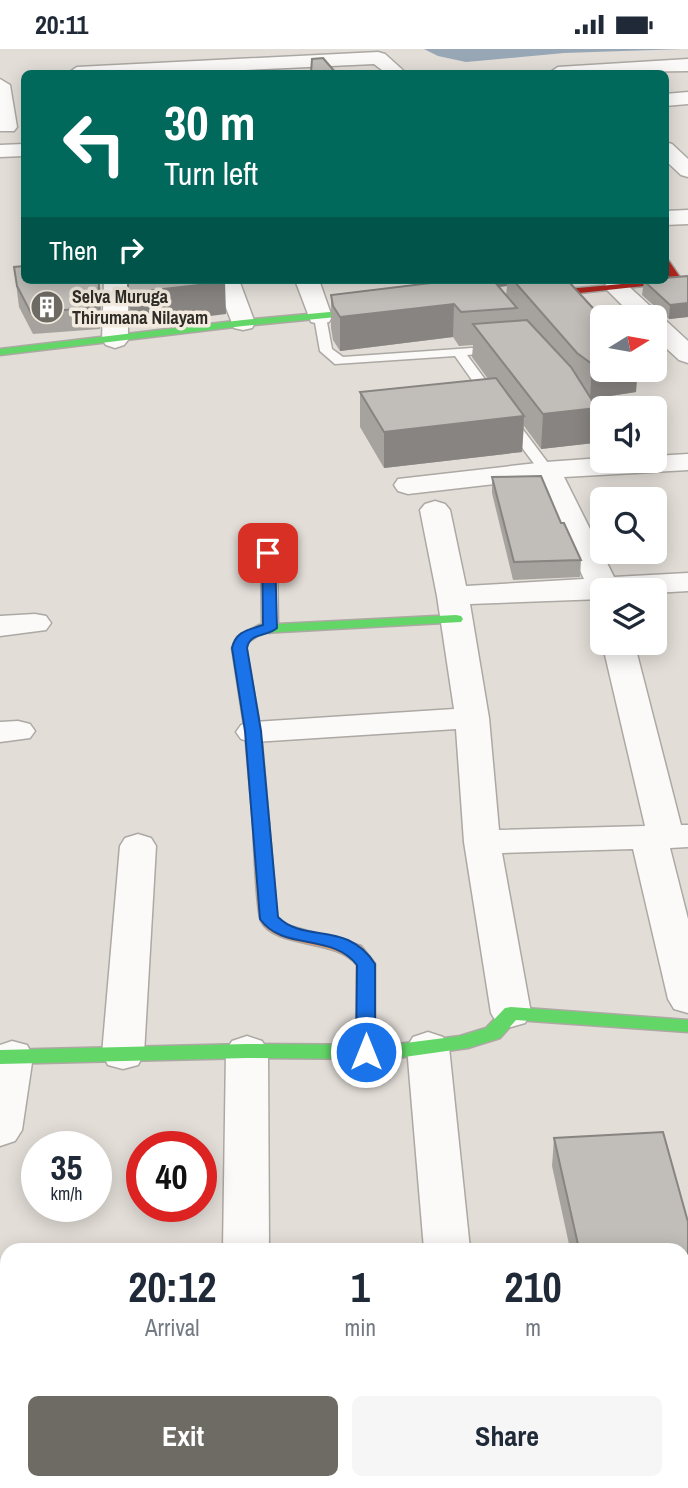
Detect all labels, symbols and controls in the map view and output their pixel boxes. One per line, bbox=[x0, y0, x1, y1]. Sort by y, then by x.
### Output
text: 20:11 bbox=[35, 7, 88, 42]
text: 30 m bbox=[164, 89, 256, 155]
icon: left bbox=[49, 98, 140, 189]
text: Turn left bbox=[164, 152, 258, 195]
icon: right bbox=[112, 231, 150, 269]
text: Then bbox=[49, 233, 98, 268]
place label: Selva Muruga Thirumana Nilayam bbox=[72, 284, 208, 330]
building icon: Selva Muruga Thirumana Nilayam bbox=[28, 288, 66, 326]
north arrow bbox=[590, 305, 667, 381]
map controls bbox=[590, 305, 667, 655]
button: sound bbox=[590, 396, 667, 473]
button: search bbox=[590, 487, 667, 564]
pin bbox=[238, 523, 298, 583]
icon: arrive bbox=[249, 534, 287, 572]
button: layers bbox=[590, 578, 667, 655]
position arrow bbox=[329, 1015, 403, 1089]
speed limit sign: 40 bbox=[126, 1131, 217, 1222]
text: 35 bbox=[51, 1144, 82, 1191]
text: km/h bbox=[51, 1181, 83, 1206]
text: 20:12 bbox=[128, 1259, 216, 1315]
text: 1 bbox=[351, 1259, 370, 1315]
text: 210 bbox=[504, 1259, 562, 1315]
text: Arrival bbox=[145, 1312, 200, 1343]
text: min bbox=[345, 1312, 376, 1343]
text: m bbox=[525, 1312, 541, 1343]
button: Exit bbox=[28, 1396, 338, 1476]
button: Share bbox=[352, 1396, 662, 1476]

